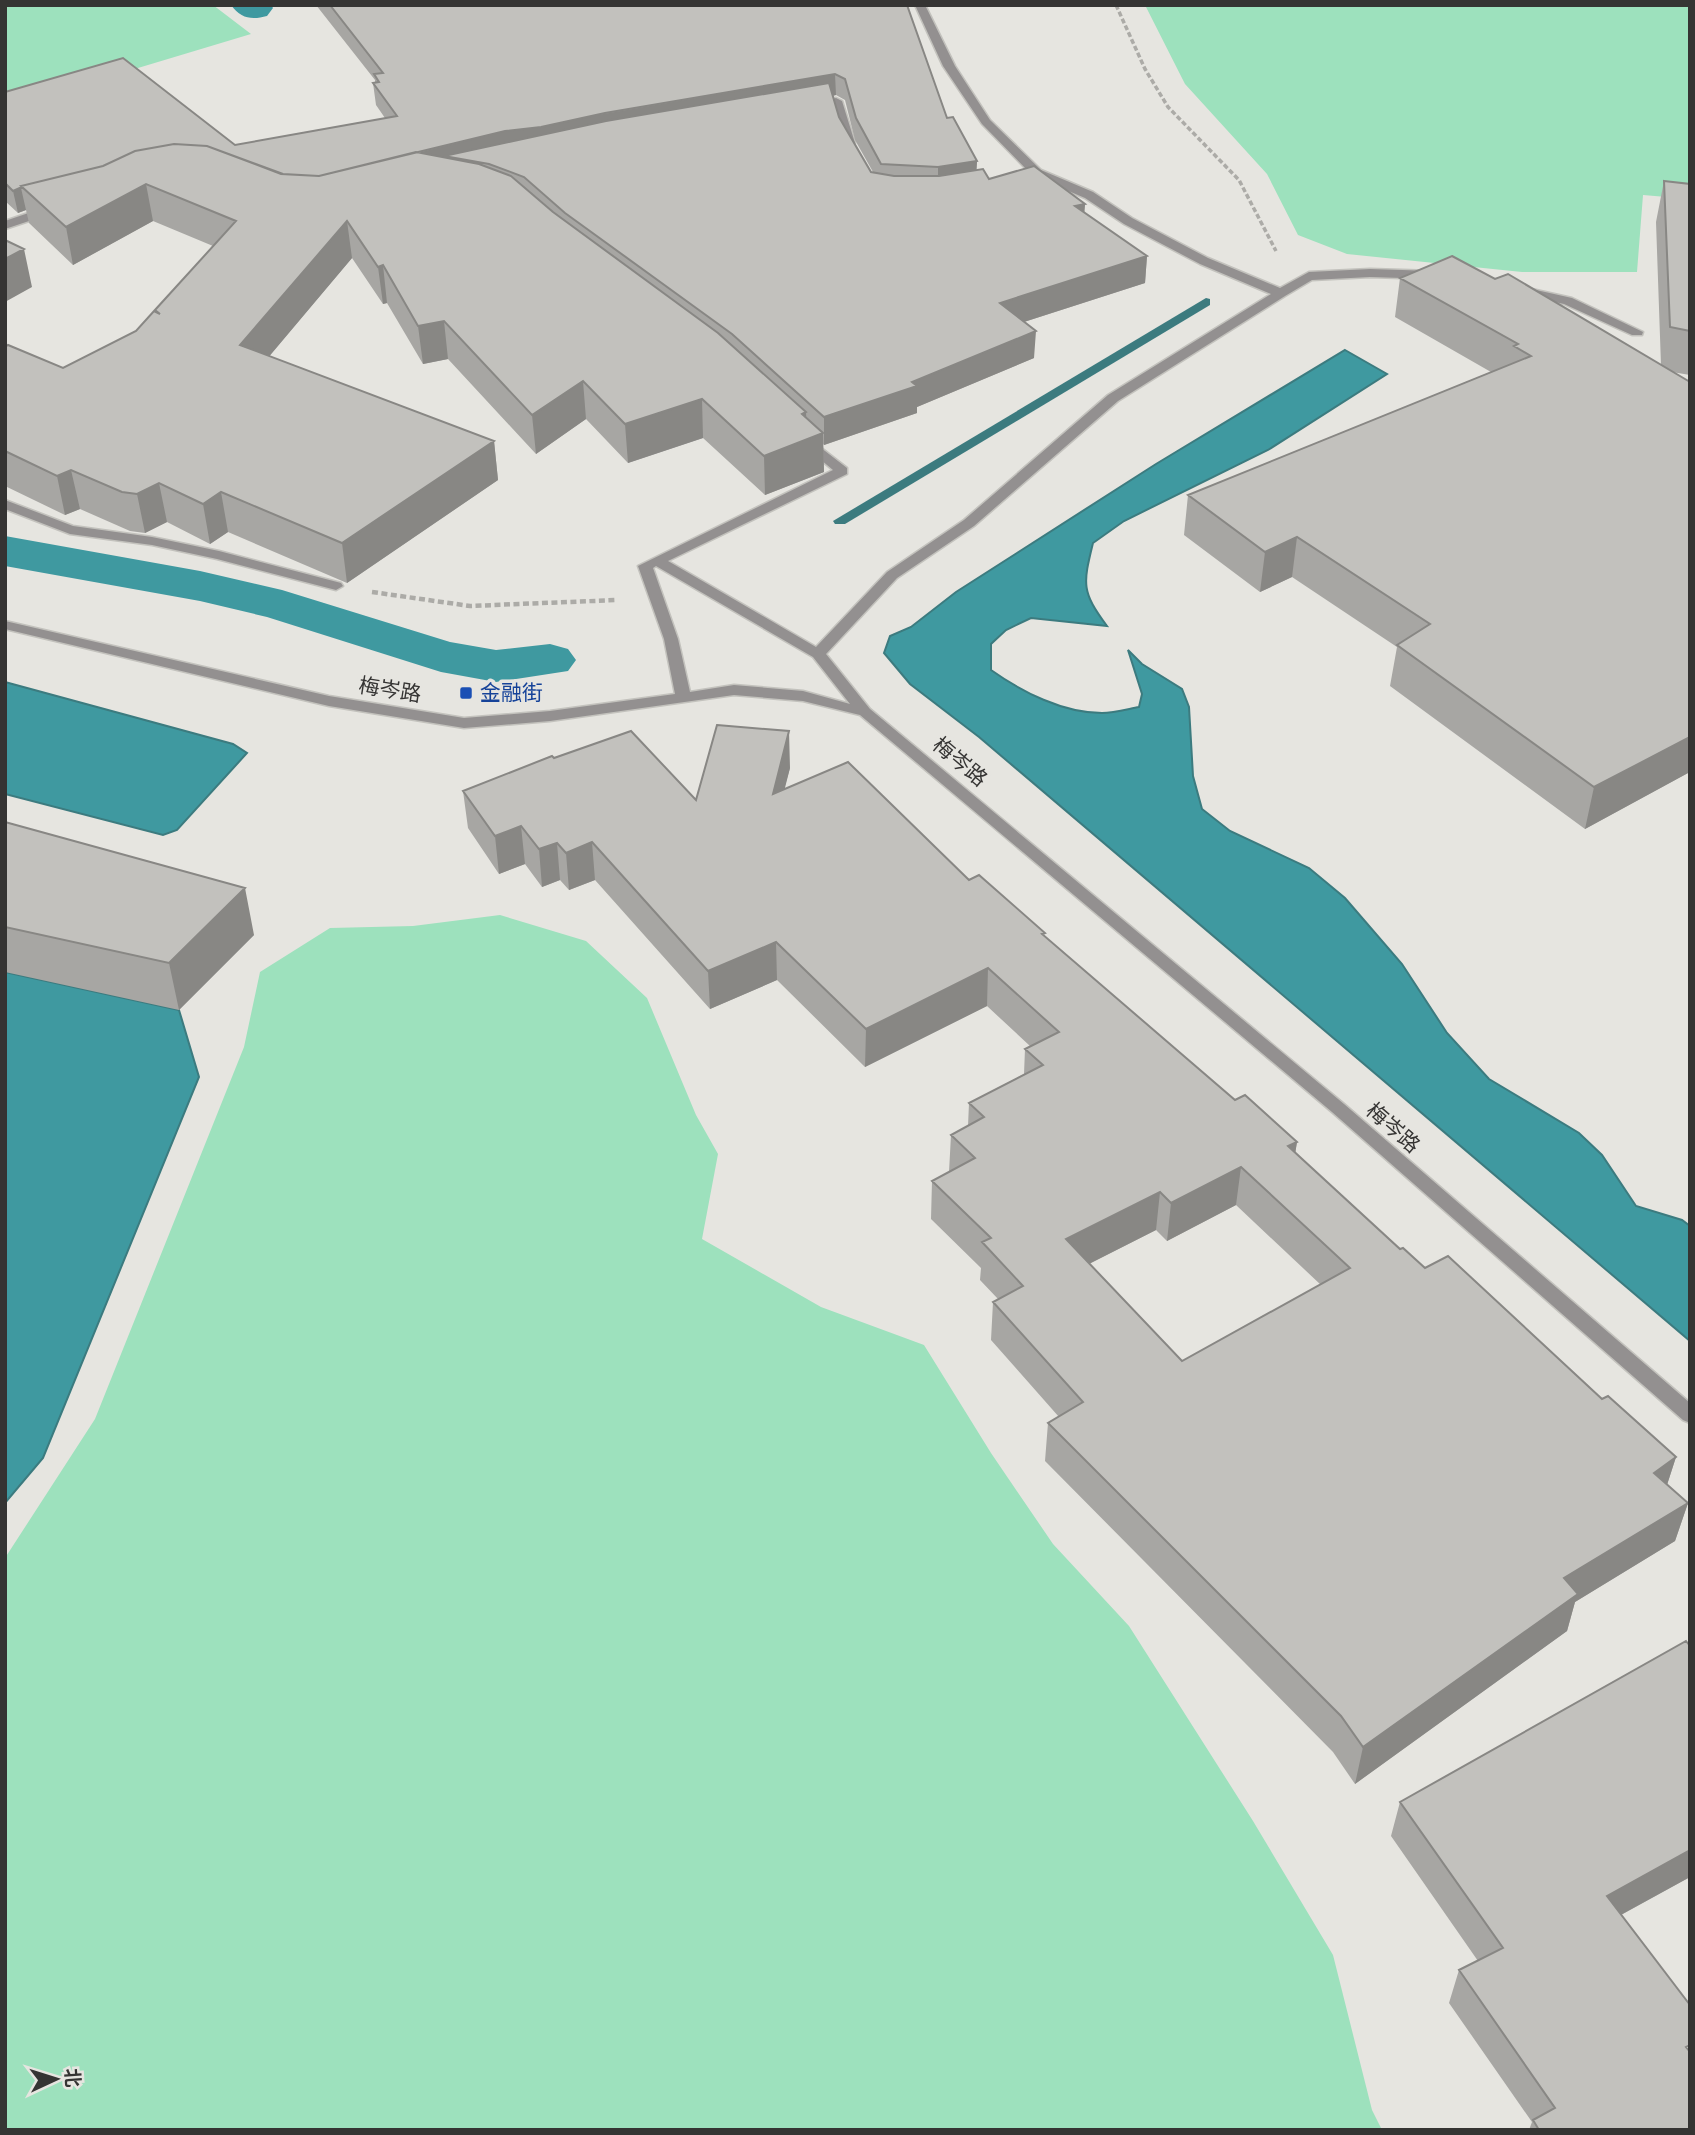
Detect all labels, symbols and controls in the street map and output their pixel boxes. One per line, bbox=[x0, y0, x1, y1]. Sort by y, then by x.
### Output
street label: 梅岑路 bbox=[357, 672, 423, 707]
place label: 金融街 bbox=[480, 680, 543, 705]
marker: 金融街 bbox=[458, 685, 474, 701]
street label: 梅岑路 bbox=[928, 732, 992, 791]
street label: 梅岑路 bbox=[1361, 1098, 1425, 1158]
north arrow bbox=[21, 2044, 91, 2114]
text: 北 bbox=[60, 2068, 85, 2088]

